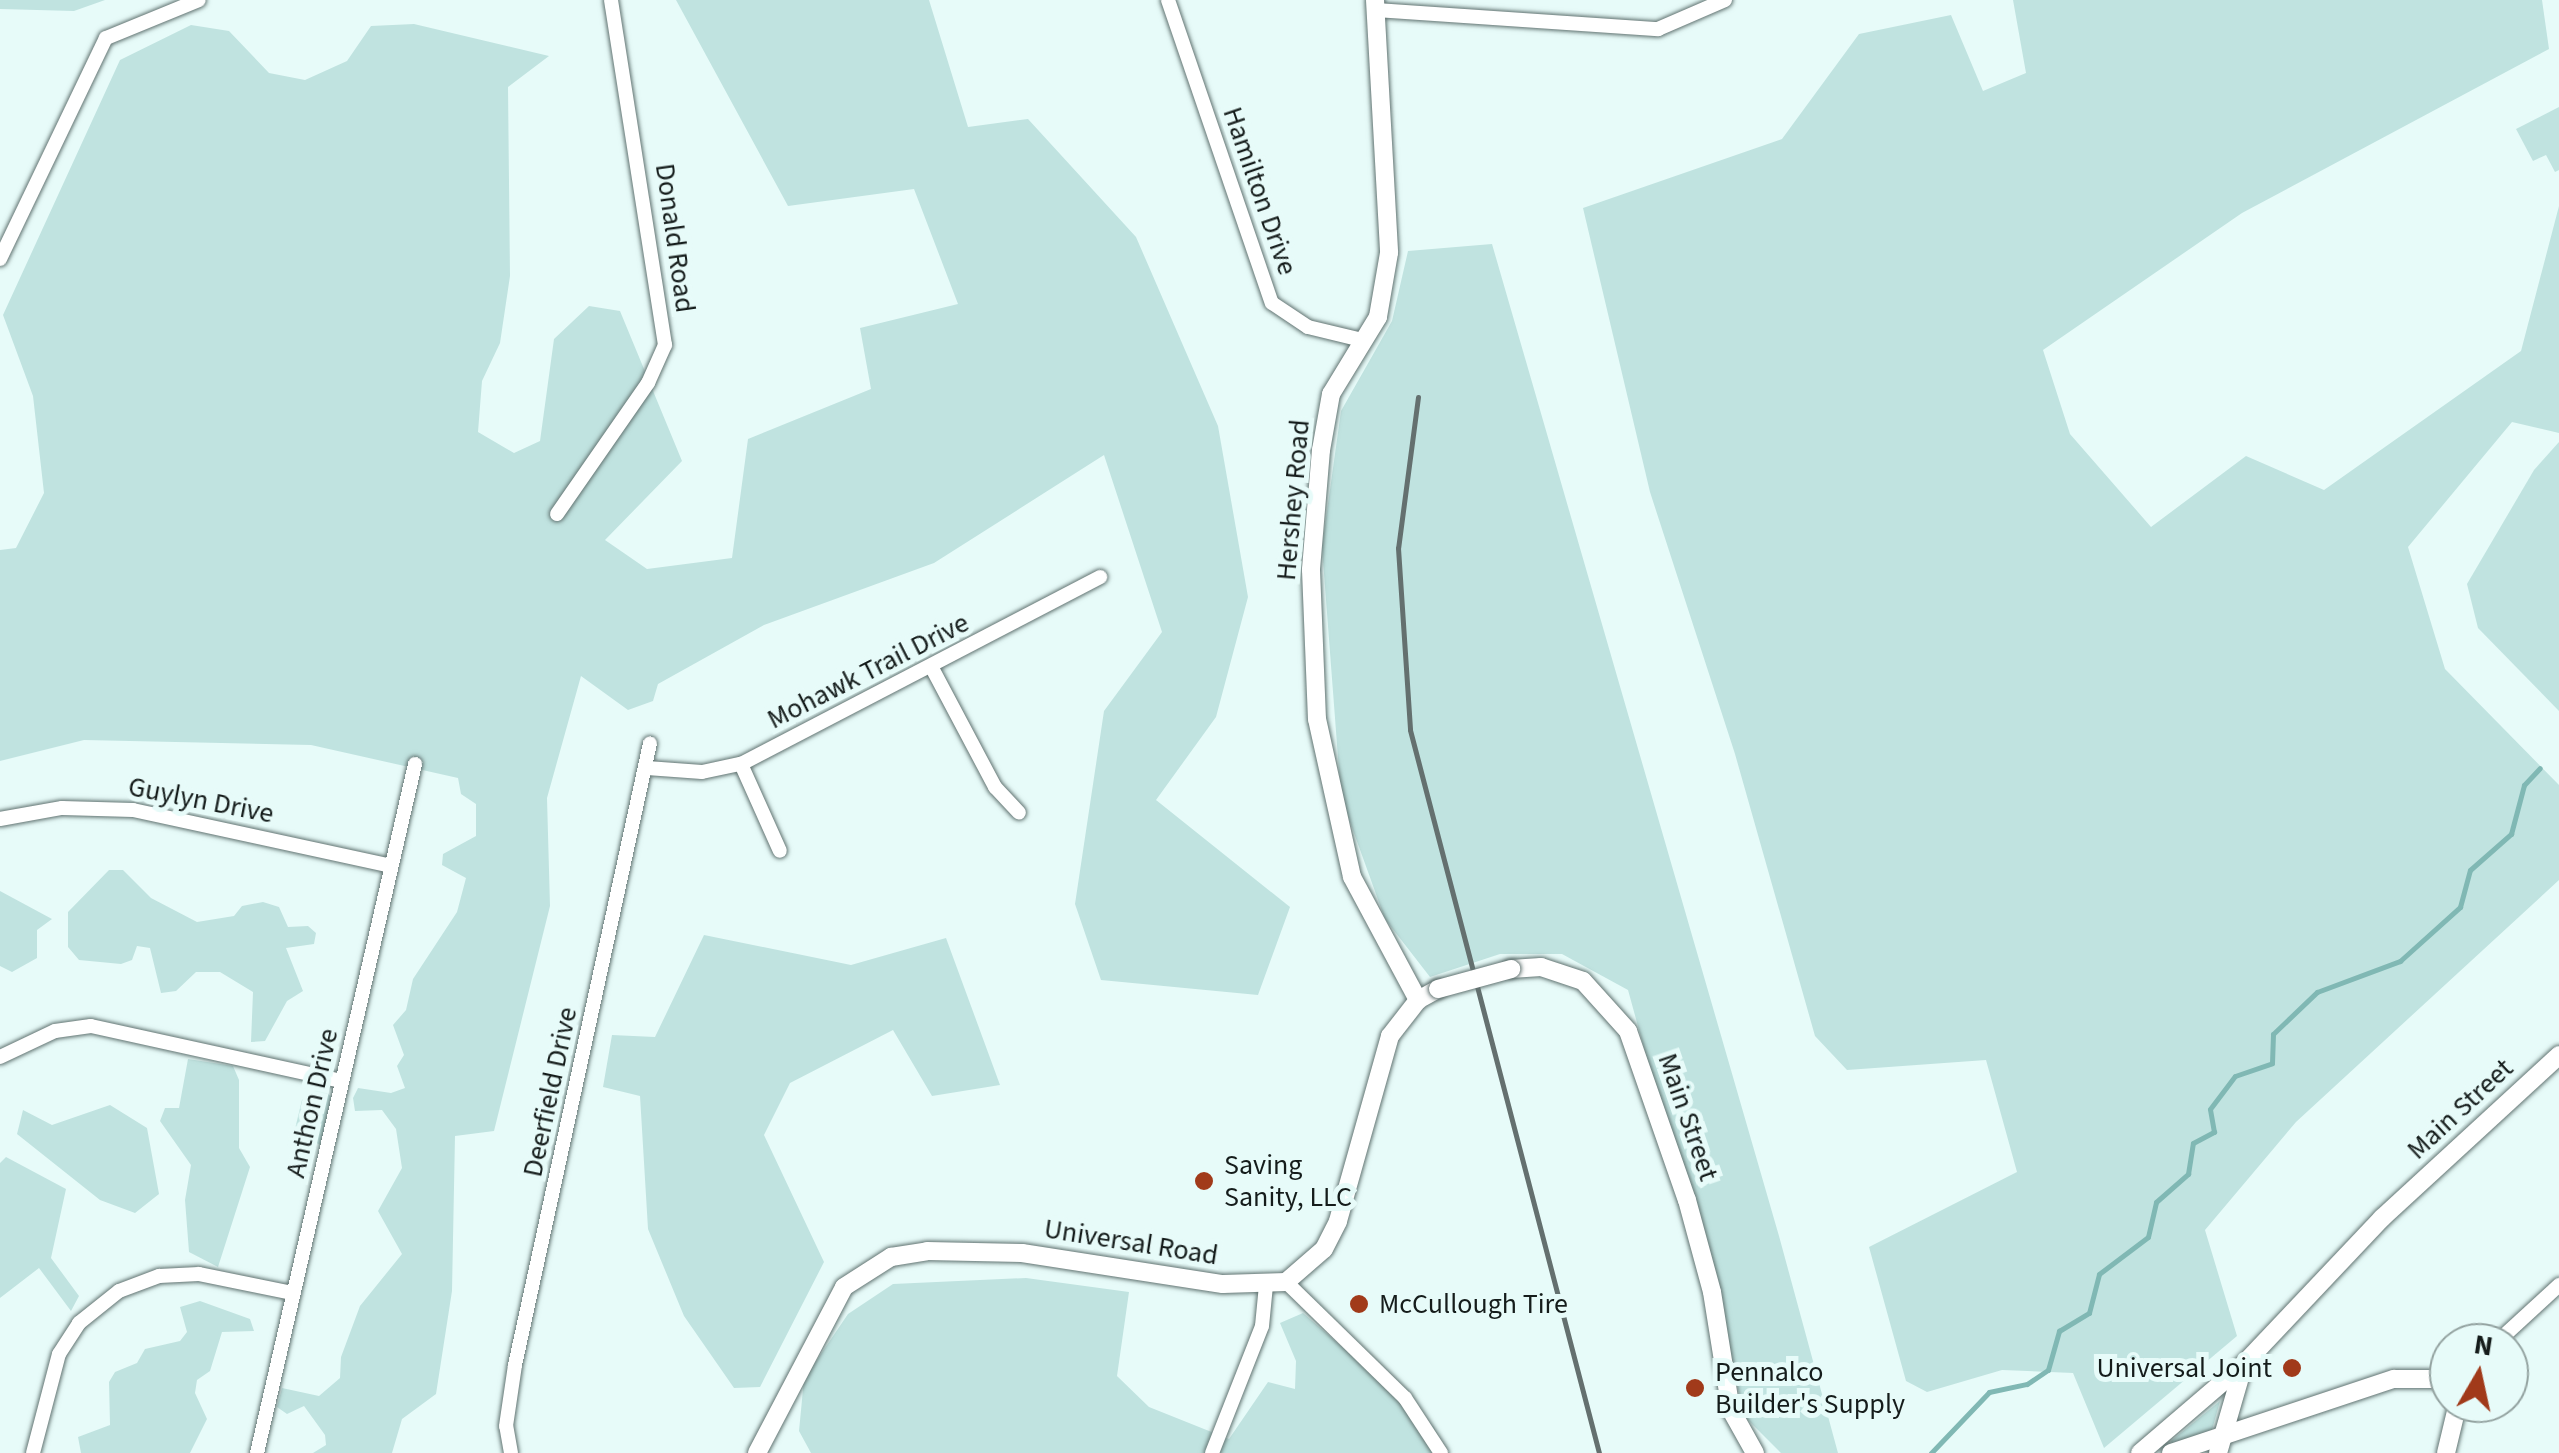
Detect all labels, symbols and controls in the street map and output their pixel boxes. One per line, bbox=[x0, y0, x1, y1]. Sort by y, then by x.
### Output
street label: Hamilton Drive bbox=[1216, 103, 1304, 279]
street label: Donald Road bbox=[648, 161, 702, 315]
street label: Hershey Road bbox=[1269, 418, 1317, 582]
street label: Mohawk Trail Drive bbox=[762, 606, 974, 736]
street label: Guylyn Drive bbox=[125, 769, 277, 831]
street label: Deerfield Drive bbox=[516, 1004, 584, 1180]
street label: Anthon Drive bbox=[279, 1025, 345, 1181]
street label: Main Street bbox=[1651, 1049, 1725, 1185]
street label: Main Street bbox=[2400, 1052, 2520, 1166]
place label: Saving Sanity, LLC bbox=[1224, 1148, 1352, 1214]
marker: Saving Sanity, LLC bbox=[1193, 1170, 1215, 1192]
street label: Universal Road bbox=[1042, 1212, 1220, 1272]
place label: McCullough Tire bbox=[1379, 1287, 1568, 1321]
marker: McCullough Tire bbox=[1348, 1293, 1370, 1315]
north arrow bbox=[2429, 1323, 2529, 1423]
text: N bbox=[2471, 1324, 2496, 1367]
place label: Universal Joint bbox=[2096, 1351, 2272, 1385]
place label: Pennalco Builder's Supply bbox=[1715, 1355, 1905, 1421]
marker: Universal Joint bbox=[2281, 1357, 2303, 1379]
marker: Pennalco Builder's Supply bbox=[1684, 1377, 1706, 1399]

